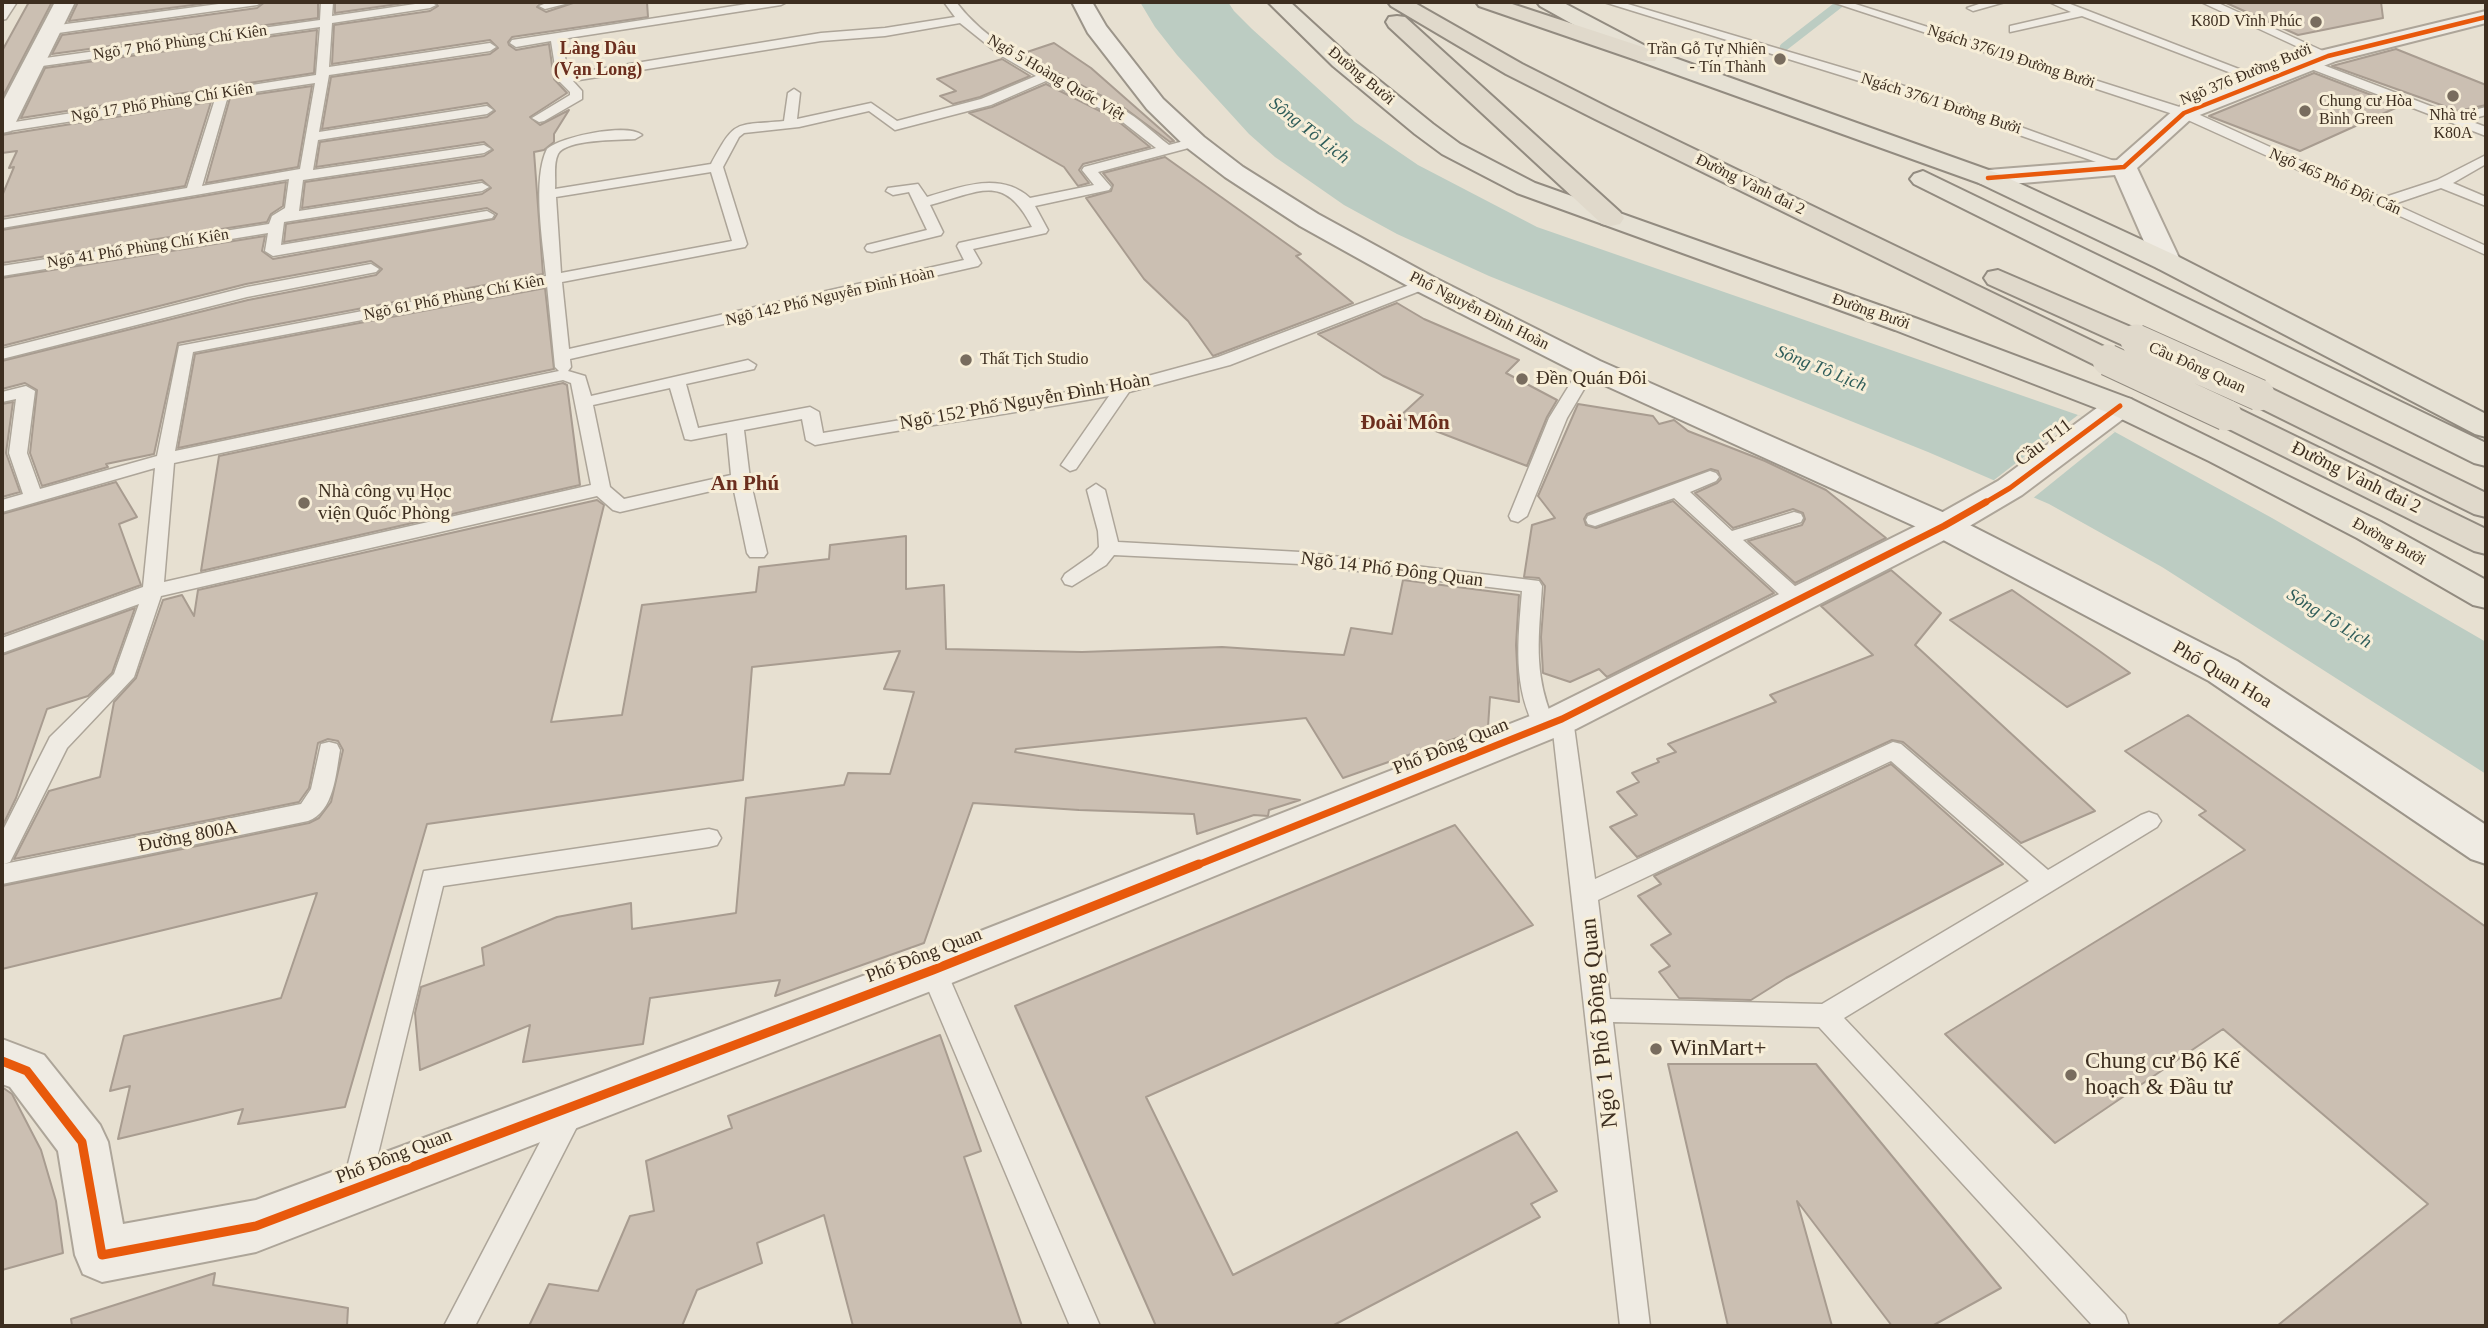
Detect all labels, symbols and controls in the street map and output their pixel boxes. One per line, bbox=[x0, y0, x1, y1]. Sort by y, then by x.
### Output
place label: K80D Vĩnh Phúc bbox=[2191, 12, 2302, 32]
marker: K80D Vĩnh Phúc bbox=[2308, 14, 2324, 30]
street label: Ngõ 7 Phố Phùng Chí Kiên bbox=[92, 21, 268, 65]
street label: Ngách 376/19 Đường Bưởi bbox=[1925, 21, 2097, 93]
street label: Ngõ 5 Hoàng Quốc Việt bbox=[984, 31, 1128, 125]
district label: Làng Dâu (Vạn Long) bbox=[554, 38, 642, 80]
place label: Trần Gỗ Tự Nhiên - Tín Thành bbox=[1647, 40, 1766, 78]
street label: Ngõ 376 Đường Bưởi bbox=[2177, 40, 2315, 110]
street label: Đường Bưởi bbox=[1324, 43, 1398, 109]
marker: Trần Gỗ Tự Nhiên - Tín Thành bbox=[1772, 51, 1788, 67]
street label: Ngách 376/1 Đường Bưởi bbox=[1859, 69, 2023, 139]
street label: Ngõ 17 Phố Phùng Chí Kiên bbox=[70, 79, 254, 127]
marker: Nhà trẻ K80A bbox=[2445, 88, 2461, 104]
place label: Chung cư Hòa Bình Green bbox=[2319, 92, 2412, 130]
water label: Sông Tô Lịch bbox=[1265, 93, 1353, 169]
marker: Chung cư Hòa Bình Green bbox=[2297, 103, 2313, 119]
place label: Nhà trẻ K80A bbox=[2429, 106, 2477, 144]
street label: Ngõ 465 Phố Đội Cấn bbox=[2266, 144, 2404, 220]
street label: Đường Vành đai 2 bbox=[1692, 150, 1808, 220]
street label: Ngõ 41 Phố Phùng Chí Kiên bbox=[46, 225, 230, 273]
street label: Ngõ 142 Phố Nguyễn Đình Hoàn bbox=[724, 264, 936, 330]
street label: Phố Nguyễn Đình Hoàn bbox=[1406, 267, 1552, 355]
street label: Ngõ 61 Phố Phùng Chí Kiên bbox=[362, 271, 546, 325]
street label: Đường Bưởi bbox=[1830, 290, 1912, 334]
street label: Cầu Đông Quan bbox=[2146, 338, 2248, 398]
water label: Sông Tô Lịch bbox=[1772, 341, 1870, 397]
place label: Thất Tịch Studio bbox=[980, 350, 1088, 370]
marker: Thất Tịch Studio bbox=[958, 352, 974, 368]
place label: Đền Quán Đôi bbox=[1536, 368, 1647, 390]
street label: Ngõ 152 Phố Nguyễn Đình Hoàn bbox=[898, 369, 1152, 435]
marker: Đền Quán Đôi bbox=[1514, 371, 1530, 387]
district label: Đoài Môn bbox=[1360, 411, 1450, 437]
street label: Cầu T11 bbox=[2011, 414, 2077, 472]
street label: Đường Vành đai 2 bbox=[2288, 437, 2424, 519]
district label: An Phú bbox=[711, 472, 779, 498]
place label: Nhà công vụ Học viện Quốc Phòng bbox=[318, 481, 451, 525]
marker: Nhà công vụ Học viện Quốc Phòng bbox=[296, 495, 312, 511]
street label: Đường Bưởi bbox=[2349, 514, 2429, 570]
street label: Ngõ 14 Phố Đông Quan bbox=[1299, 547, 1485, 593]
water label: Sông Tô Lịch bbox=[2283, 584, 2375, 654]
street label: Phố Quan Hoa bbox=[2168, 636, 2276, 714]
street label: Phố Đông Quan bbox=[1390, 713, 1512, 781]
street label: Đường 800A bbox=[137, 816, 239, 858]
street label: Ngõ 1 Phố Đông Quan bbox=[1575, 917, 1625, 1129]
street label: Phố Đông Quan bbox=[863, 923, 985, 989]
place label: WinMart+ bbox=[1670, 1035, 1766, 1063]
marker: WinMart+ bbox=[1648, 1041, 1664, 1057]
place label: Chung cư Bộ Kế hoạch & Đầu tư bbox=[2085, 1048, 2240, 1102]
marker: Chung cư Bộ Kế hoạch & Đầu tư bbox=[2063, 1067, 2079, 1083]
street label: Phố Đông Quan bbox=[333, 1124, 455, 1190]

